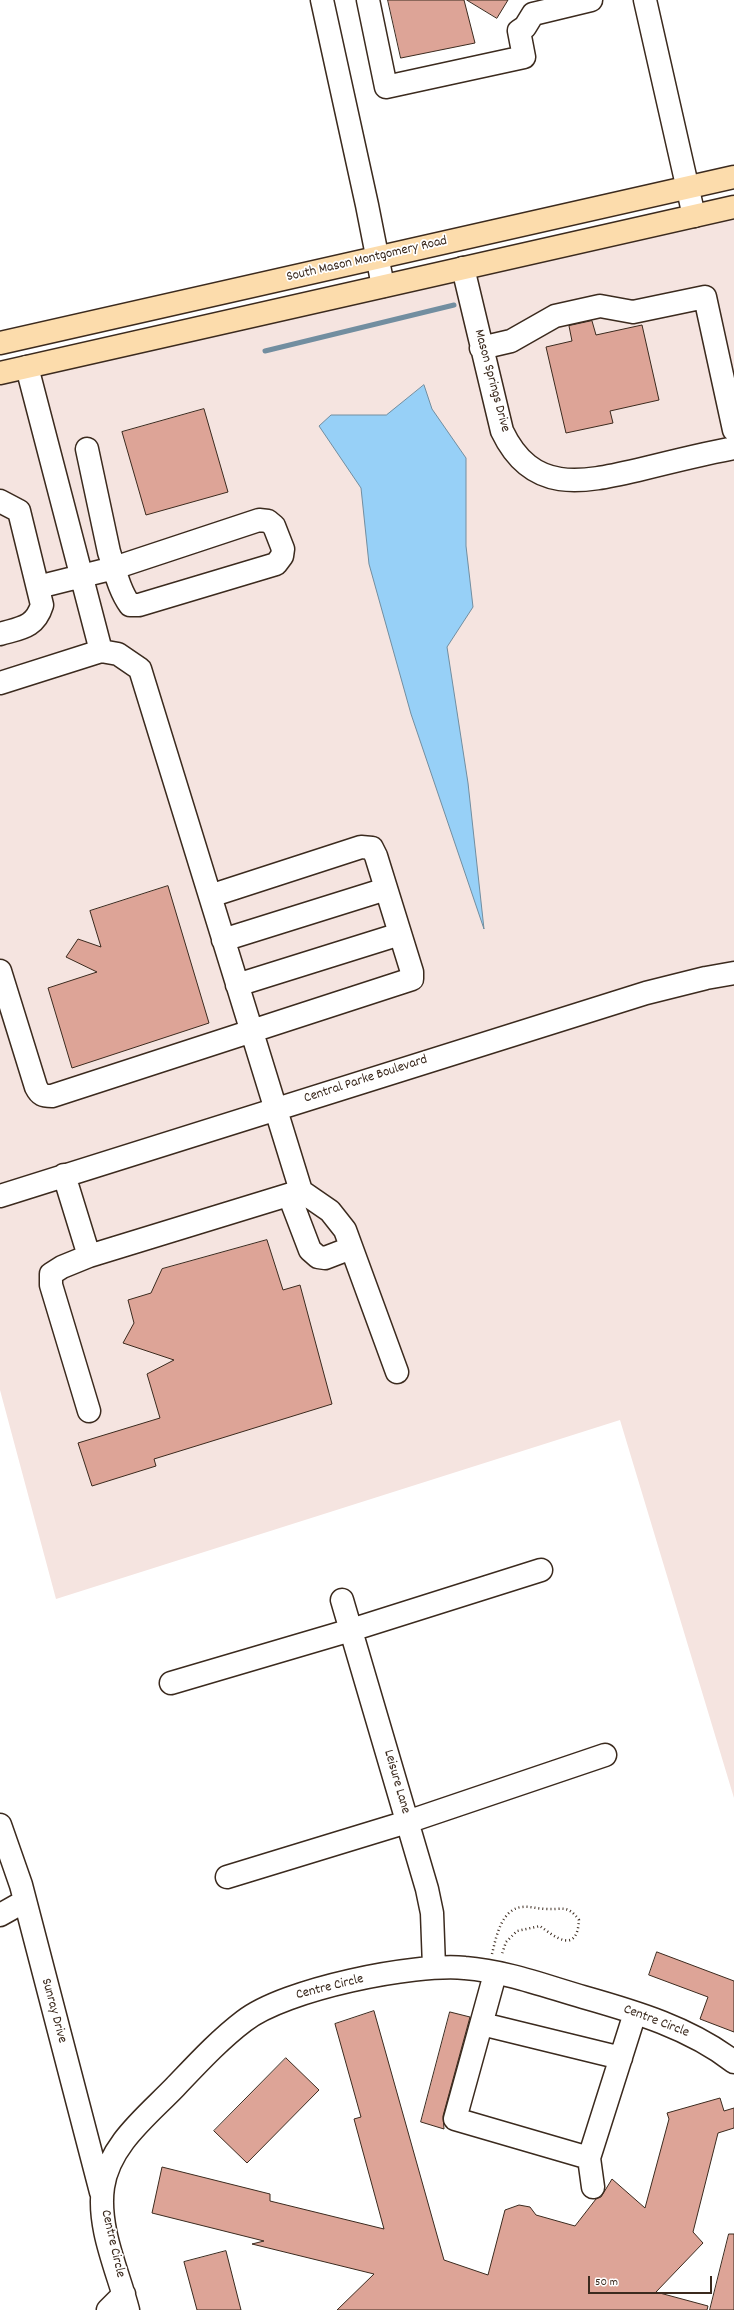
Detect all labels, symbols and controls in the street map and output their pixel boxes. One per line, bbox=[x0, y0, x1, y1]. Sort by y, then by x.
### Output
street label: South Mason Montgomery Road bbox=[285, 233, 449, 287]
street label: Mason Springs Drive bbox=[469, 328, 513, 434]
street label: Central Parke Boulevard bbox=[302, 1052, 430, 1108]
street label: Leisure Lane bbox=[379, 1748, 413, 1816]
street label: Centre Circle bbox=[294, 1971, 366, 2005]
street label: Sunray Drive bbox=[36, 1977, 70, 2045]
street label: Centre Circle bbox=[621, 2002, 691, 2042]
street label: Centre Circle bbox=[96, 2208, 128, 2280]
scale bar bbox=[590, 2268, 714, 2294]
text: 50 m bbox=[595, 2274, 618, 2291]

